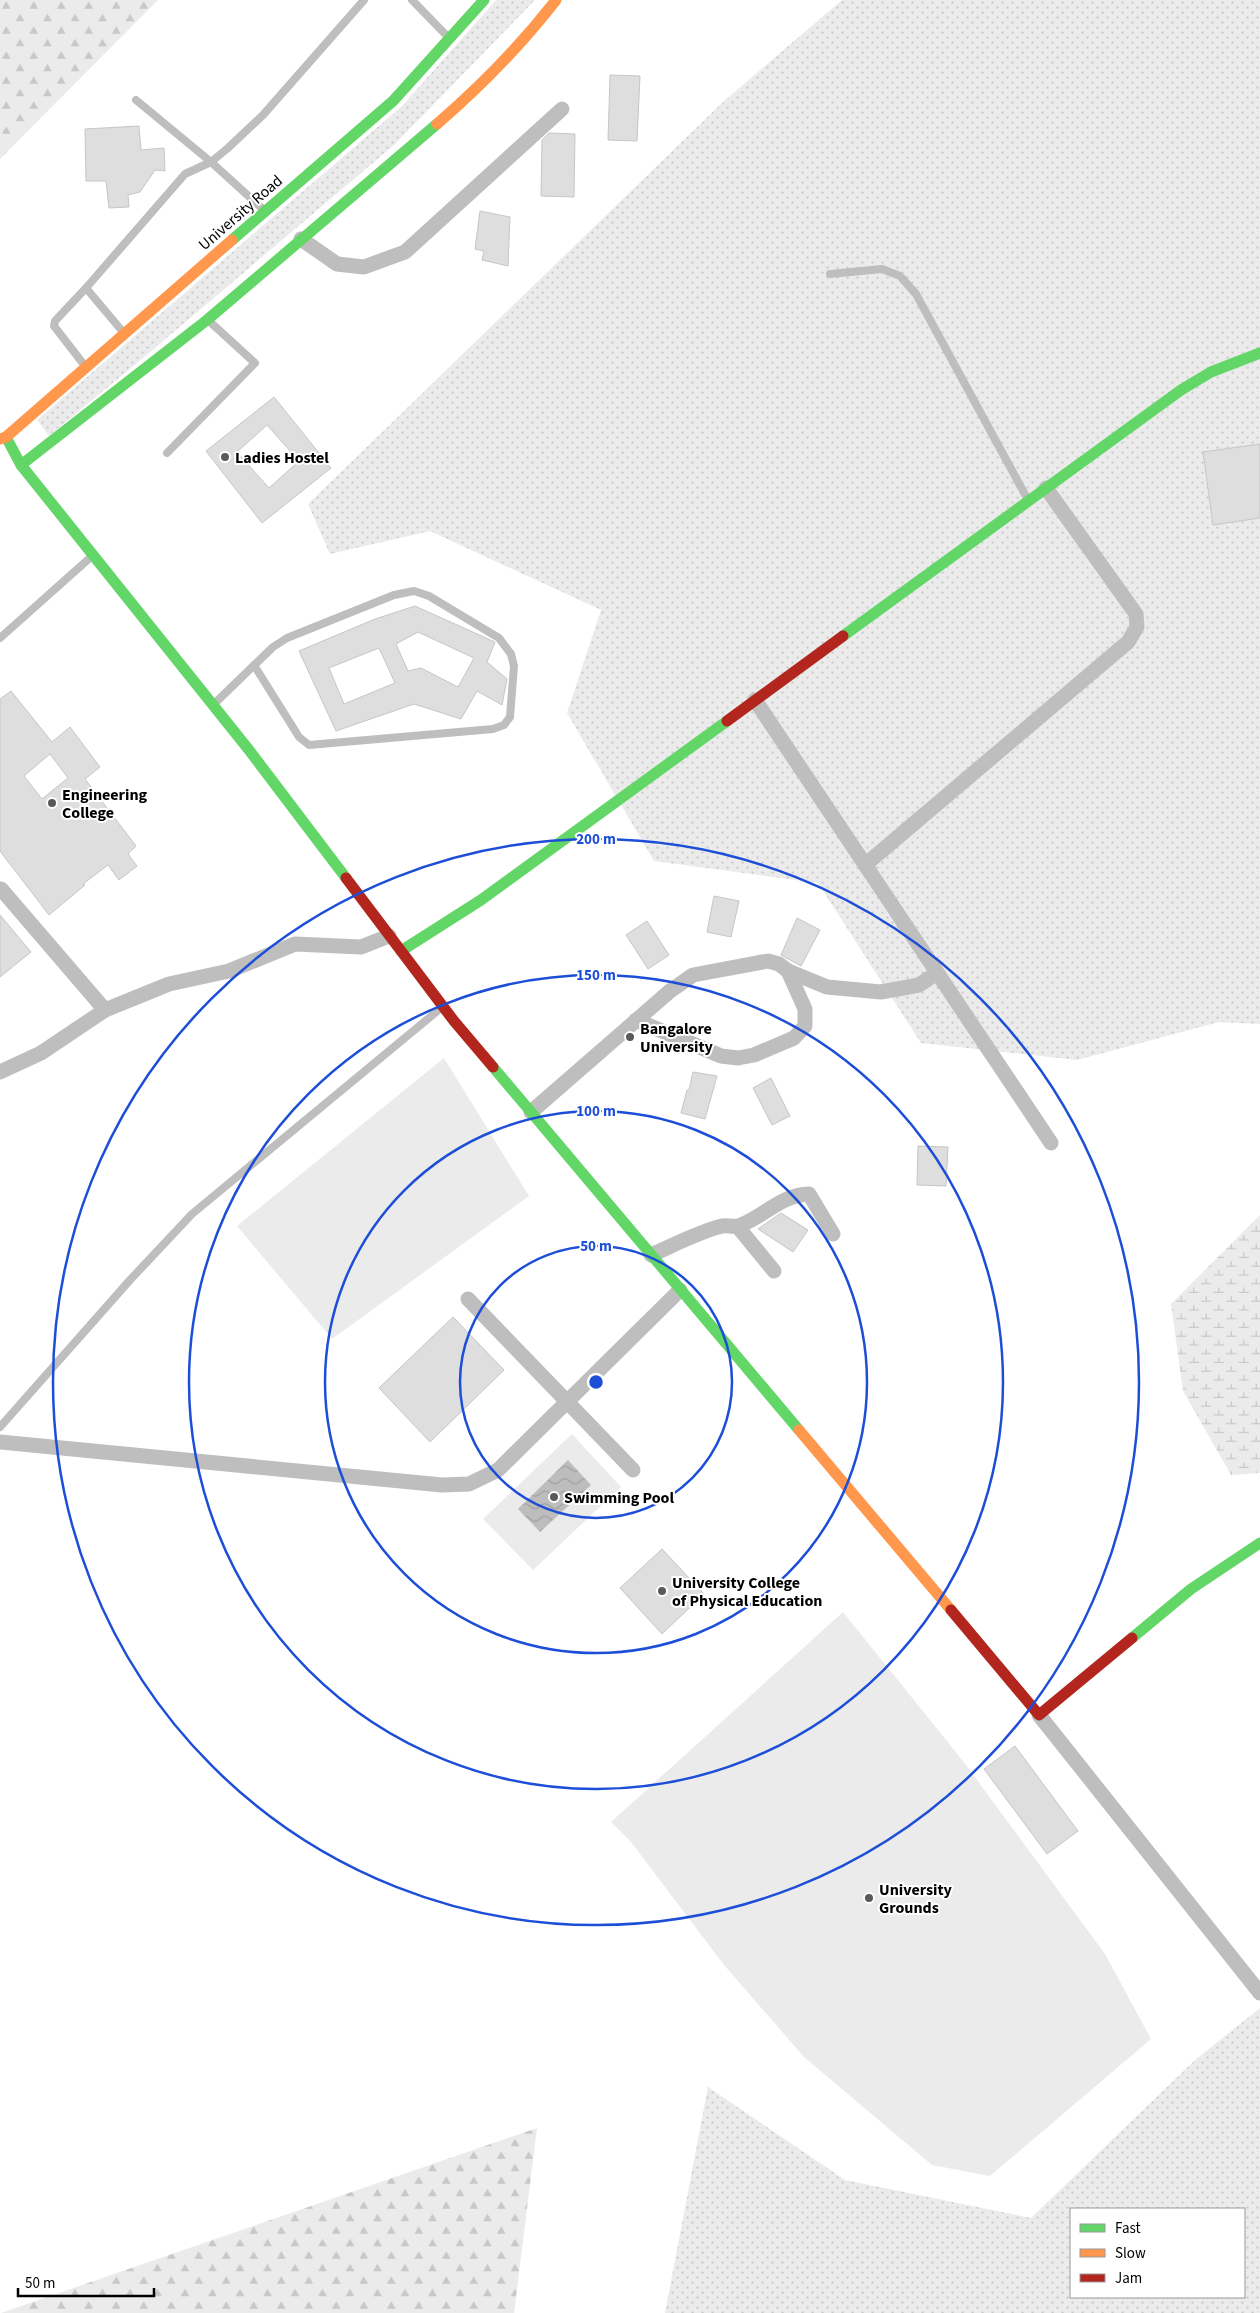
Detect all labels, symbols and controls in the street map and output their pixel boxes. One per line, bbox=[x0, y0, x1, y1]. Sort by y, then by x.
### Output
street label: University Road bbox=[194, 170, 287, 255]
place label: Ladies Hostel bbox=[235, 447, 329, 469]
marker: Ladies Hostel bbox=[219, 451, 231, 463]
place label: Engineering College bbox=[62, 784, 148, 824]
marker: Engineering College bbox=[46, 797, 58, 809]
text: 200 m bbox=[576, 829, 616, 850]
text: 150 m bbox=[576, 965, 616, 986]
place label: Bangalore University bbox=[640, 1018, 714, 1058]
marker: Bangalore University bbox=[624, 1031, 636, 1043]
text: 100 m bbox=[576, 1101, 616, 1122]
text: 50 m bbox=[580, 1236, 612, 1257]
centre of rings bbox=[587, 1373, 605, 1391]
place label: Swimming Pool bbox=[564, 1487, 674, 1509]
marker: Swimming Pool bbox=[548, 1491, 560, 1503]
place label: University College of Physical Education bbox=[672, 1572, 822, 1612]
marker: University College of Physical Education bbox=[656, 1585, 668, 1597]
place label: University Grounds bbox=[879, 1879, 953, 1919]
marker: University Grounds bbox=[863, 1892, 875, 1904]
legend bbox=[1070, 2208, 1245, 2298]
text: Fast bbox=[1115, 2218, 1141, 2239]
text: Slow bbox=[1115, 2243, 1146, 2264]
scale bar bbox=[18, 2266, 154, 2298]
text: Jam bbox=[1115, 2268, 1142, 2289]
text: 50 m bbox=[25, 2273, 55, 2294]

